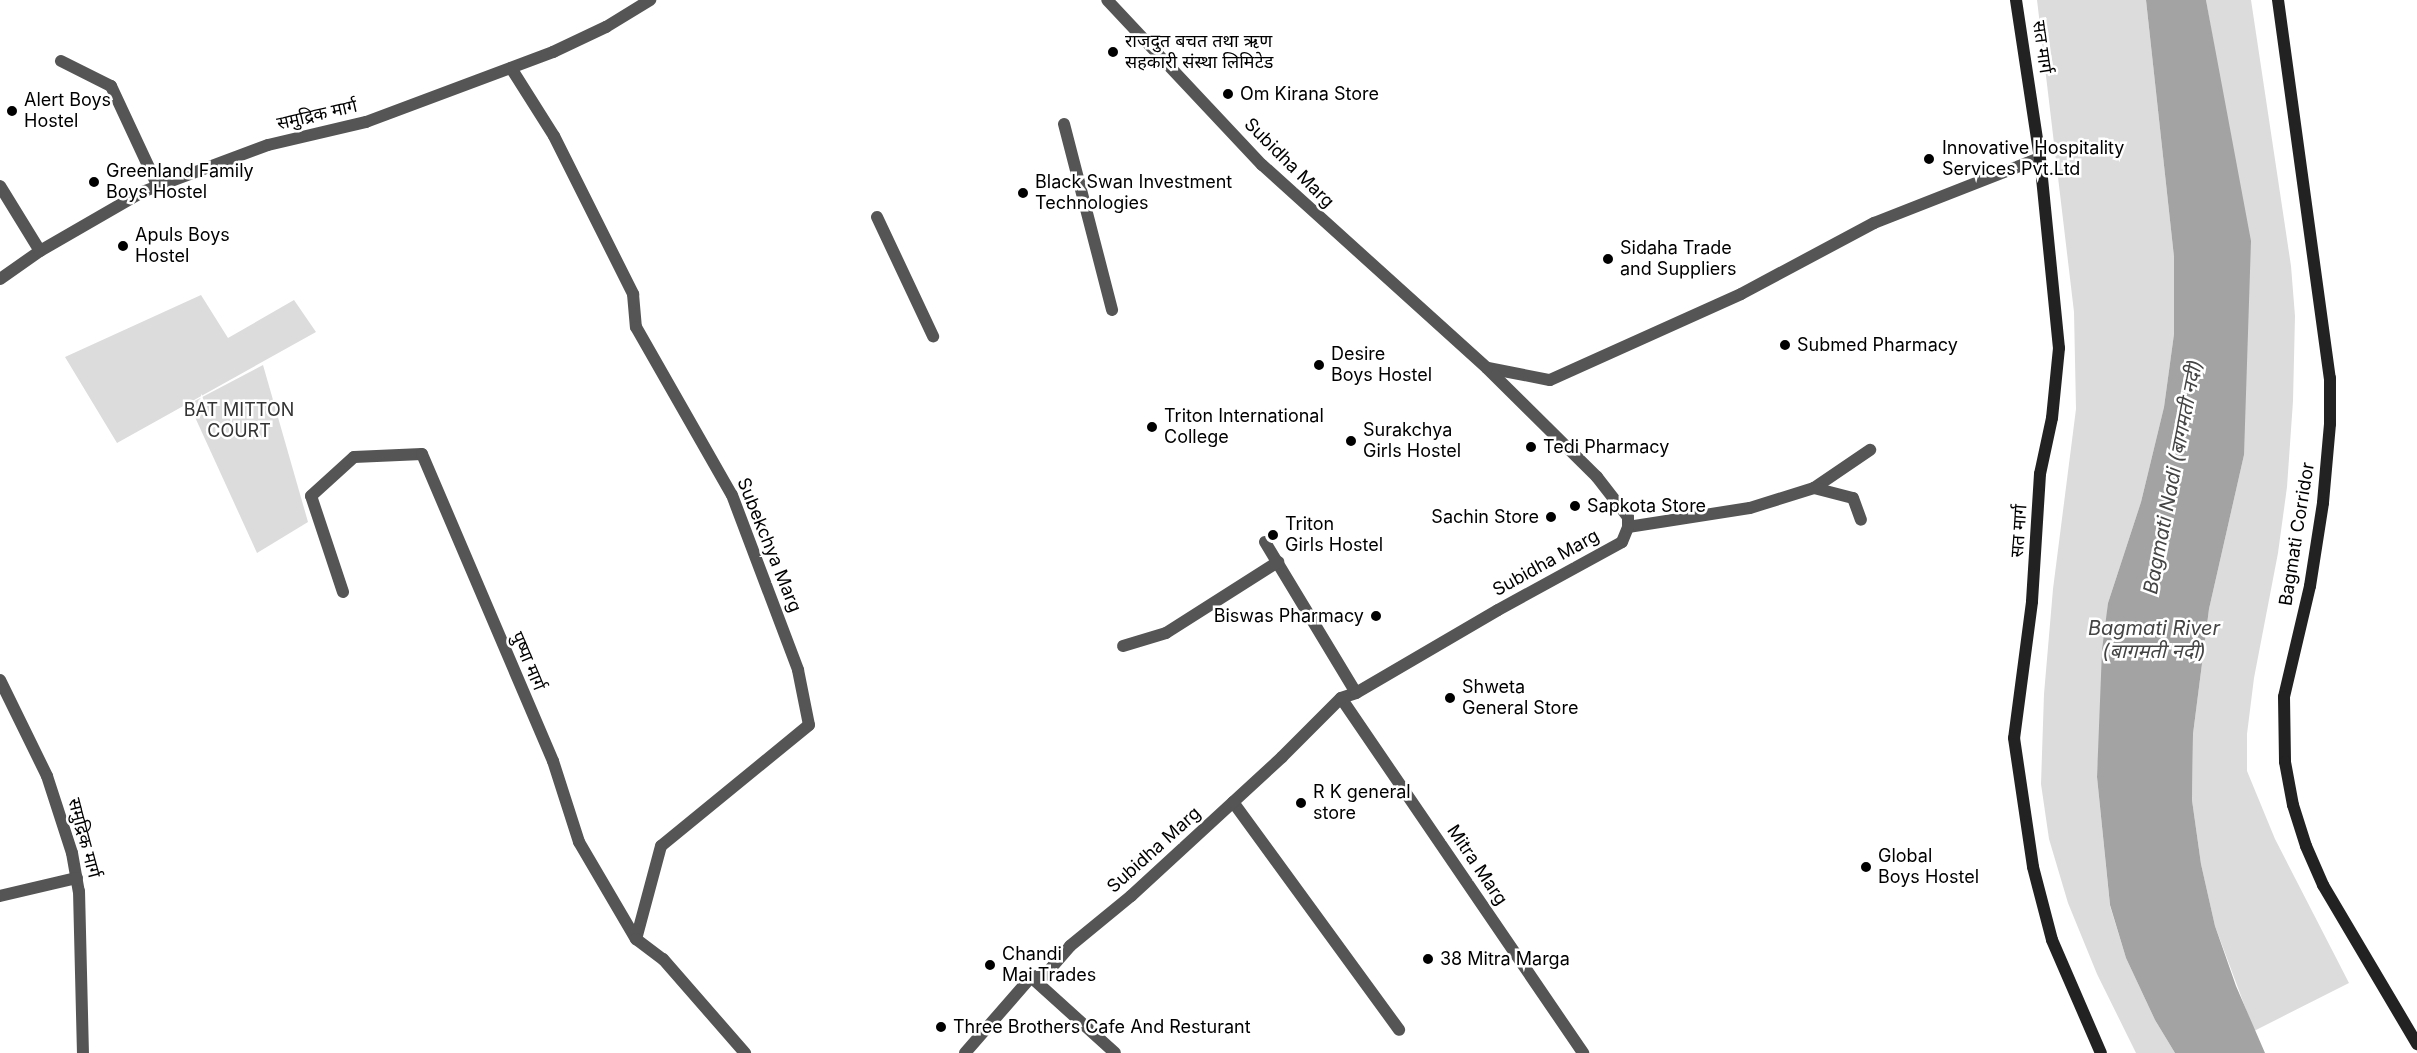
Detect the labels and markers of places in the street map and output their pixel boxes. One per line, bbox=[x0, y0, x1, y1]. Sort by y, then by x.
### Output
place label: राजदुत बचत तथा ऋण सहकारी संस्था लिमिटेड bbox=[1125, 31, 1273, 74]
marker: राजदुत बचत तथा ऋण सहकारी संस्था लिमिटेड bbox=[1106, 45, 1120, 59]
place label: Om Kirana Store bbox=[1240, 83, 1379, 105]
marker: Om Kirana Store bbox=[1221, 87, 1235, 101]
place label: Alert Boys Hostel bbox=[24, 90, 111, 132]
marker: Alert Boys Hostel bbox=[5, 104, 19, 118]
place label: Innovative Hospitality Services Pvt.Ltd bbox=[1942, 138, 2124, 180]
marker: Innovative Hospitality Services Pvt.Ltd bbox=[1920, 150, 1938, 168]
place label: Greenland Family Boys Hostel bbox=[106, 161, 254, 204]
place label: Black Swan Investment Technologies bbox=[1035, 172, 1232, 214]
marker: Greenland Family Boys Hostel bbox=[87, 175, 101, 189]
marker: Black Swan Investment Technologies bbox=[1016, 186, 1030, 200]
place label: Apuls Boys Hostel bbox=[135, 225, 230, 268]
place label: Sidaha Trade and Suppliers bbox=[1620, 238, 1737, 280]
marker: Apuls Boys Hostel bbox=[116, 239, 130, 253]
marker: Sidaha Trade and Suppliers bbox=[1601, 252, 1615, 266]
place label: Submed Pharmacy bbox=[1797, 334, 1958, 356]
marker: Submed Pharmacy bbox=[1778, 338, 1792, 352]
place label: Desire Boys Hostel bbox=[1331, 344, 1432, 386]
marker: Desire Boys Hostel bbox=[1312, 358, 1326, 372]
place label: Triton International College bbox=[1164, 406, 1324, 448]
marker: Triton International College bbox=[1145, 420, 1159, 434]
place label: Surakchya Girls Hostel bbox=[1363, 420, 1461, 462]
marker: Surakchya Girls Hostel bbox=[1344, 434, 1358, 448]
place label: Tedi Pharmacy bbox=[1543, 436, 1669, 458]
marker: Tedi Pharmacy bbox=[1524, 440, 1538, 454]
place label: Sapkota Store bbox=[1587, 495, 1706, 517]
marker: Sapkota Store bbox=[1568, 499, 1582, 513]
place label: Sachin Store bbox=[1431, 506, 1539, 528]
marker: Sachin Store bbox=[1544, 510, 1558, 524]
place label: Triton Girls Hostel bbox=[1285, 514, 1383, 556]
marker: Triton Girls Hostel bbox=[1266, 528, 1280, 542]
place label: Biswas Pharmacy bbox=[1214, 605, 1364, 627]
marker: Biswas Pharmacy bbox=[1369, 609, 1383, 623]
place label: Shweta General Store bbox=[1462, 677, 1578, 720]
marker: Shweta General Store bbox=[1443, 691, 1457, 705]
place label: R K general store bbox=[1313, 782, 1411, 824]
marker: R K general store bbox=[1294, 796, 1308, 810]
place label: Global Boys Hostel bbox=[1878, 846, 1979, 888]
marker: Global Boys Hostel bbox=[1859, 860, 1873, 874]
place label: Chandi Mai Trades bbox=[1002, 944, 1096, 986]
place label: 38 Mitra Marga bbox=[1440, 948, 1570, 970]
marker: 38 Mitra Marga bbox=[1421, 952, 1435, 966]
marker: Chandi Mai Trades bbox=[983, 958, 997, 972]
place label: Three Brothers Cafe And Resturant bbox=[953, 1016, 1251, 1038]
marker: Three Brothers Cafe And Resturant bbox=[934, 1020, 948, 1034]

